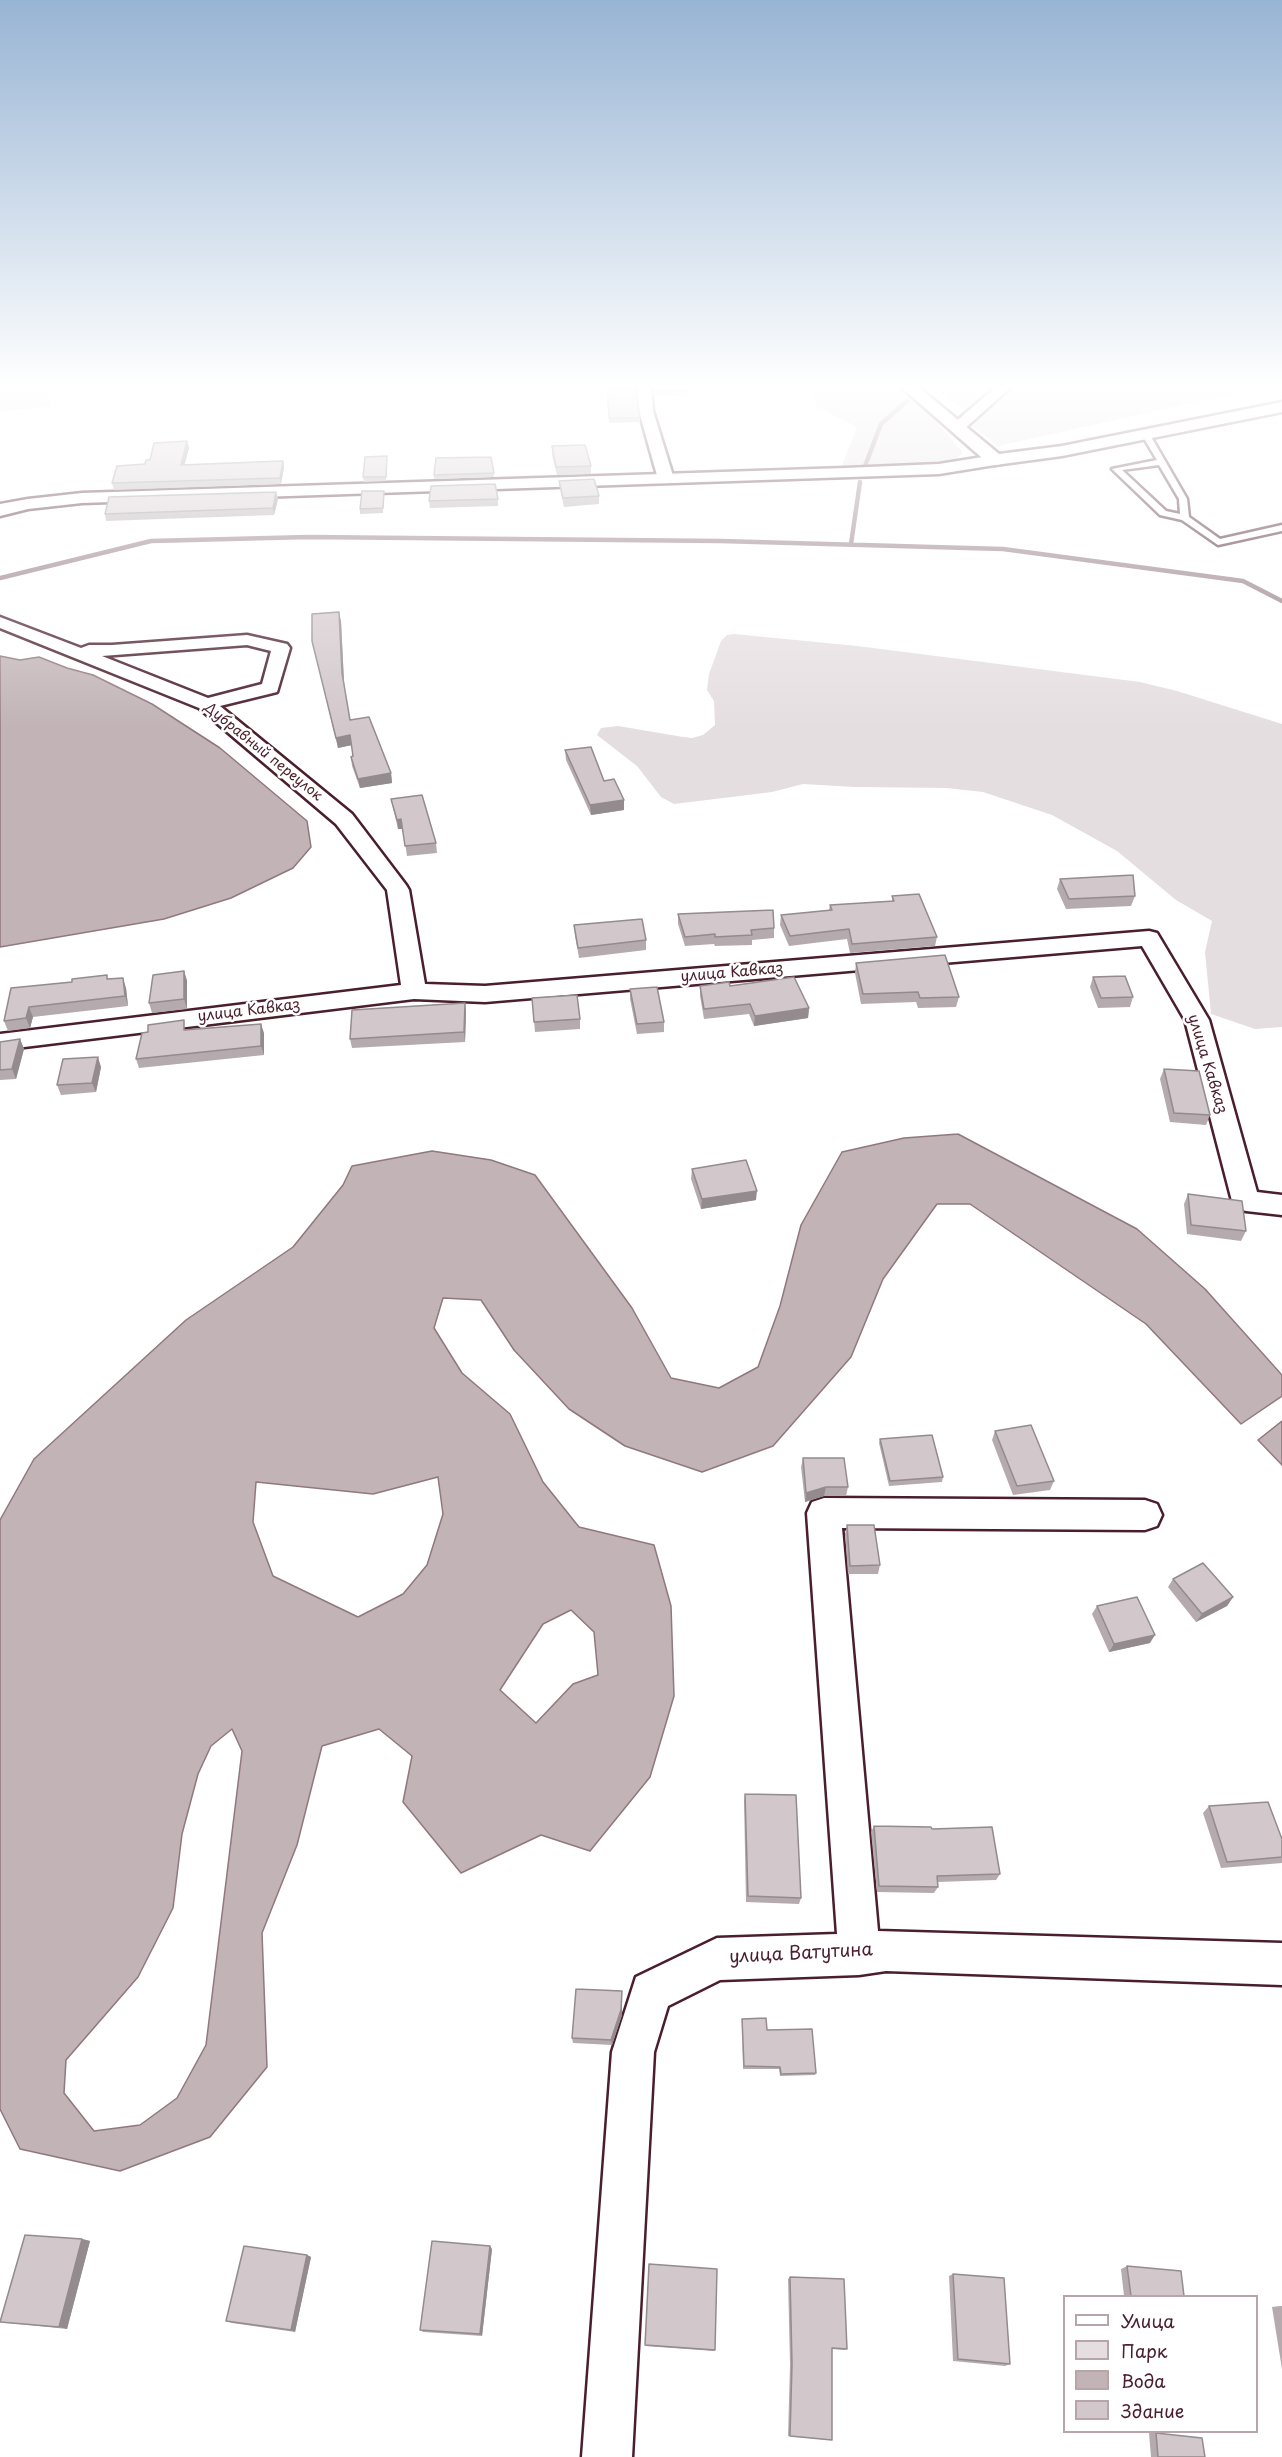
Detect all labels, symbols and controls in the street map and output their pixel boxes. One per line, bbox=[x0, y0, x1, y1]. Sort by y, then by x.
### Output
street label: Дубравный переулок bbox=[201, 699, 325, 805]
street label: улица Кавказ bbox=[680, 960, 784, 986]
street label: улица Кавказ bbox=[197, 996, 301, 1026]
street label: улица Кавказ bbox=[1183, 1012, 1231, 1116]
street label: улица Ватутина bbox=[729, 1939, 873, 1969]
legend bbox=[1063, 2295, 1258, 2433]
text: Улица bbox=[1121, 2307, 1175, 2334]
text: Парк bbox=[1121, 2337, 1167, 2364]
text: Вода bbox=[1121, 2367, 1166, 2394]
text: Здание bbox=[1121, 2397, 1184, 2424]

